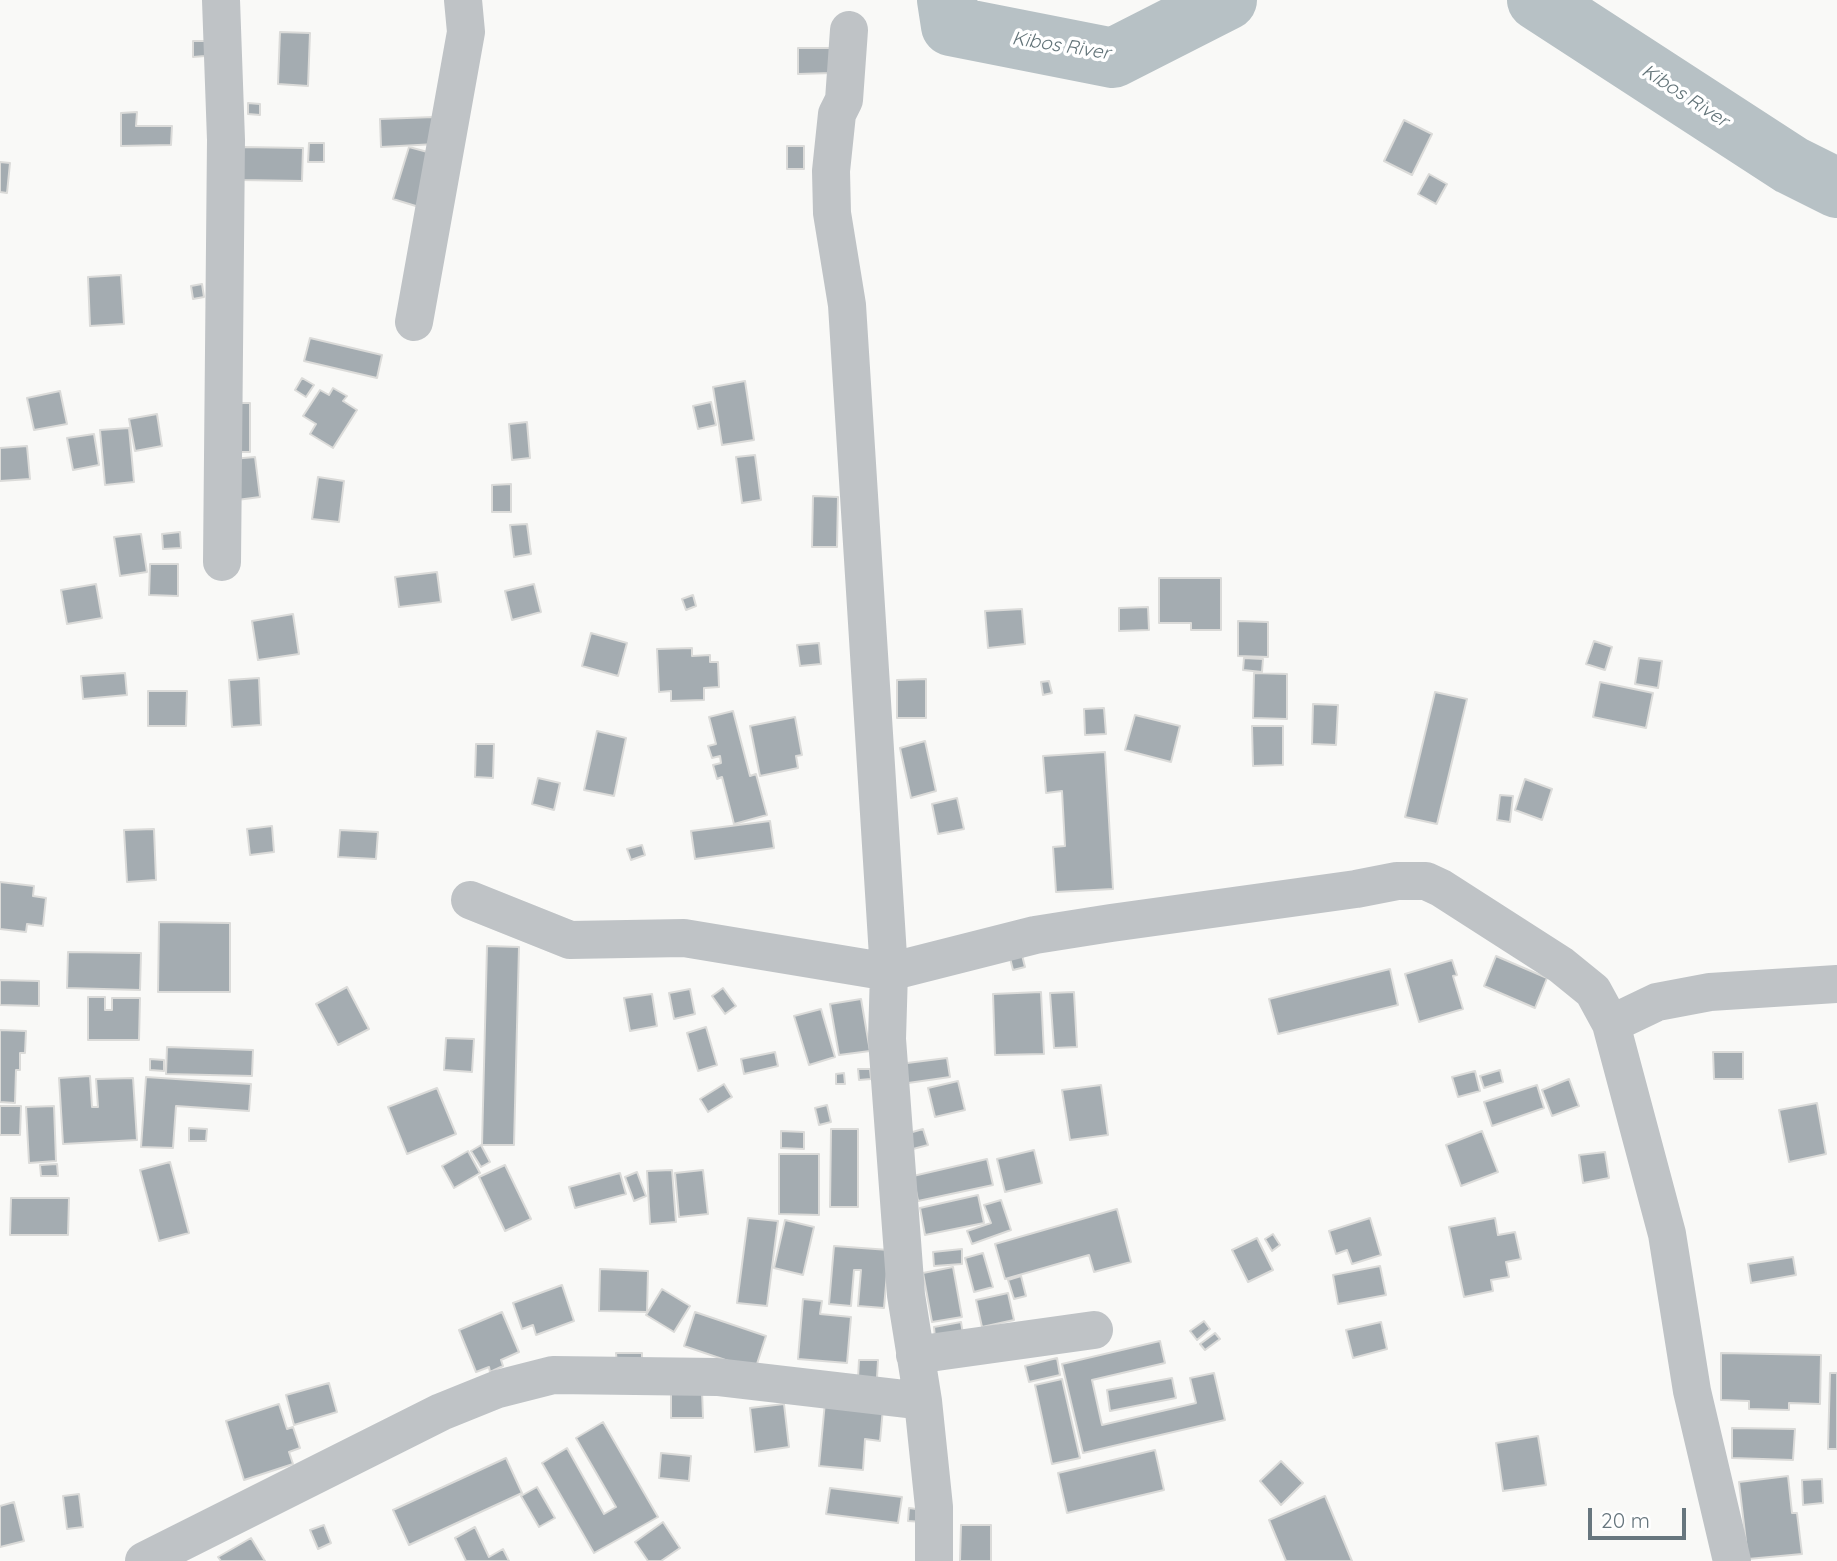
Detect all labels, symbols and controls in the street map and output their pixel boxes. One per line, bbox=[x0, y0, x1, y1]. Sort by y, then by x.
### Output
water label: Kibos River bbox=[1010, 27, 1112, 65]
water label: Kibos River bbox=[1637, 60, 1733, 132]
scale bar bbox=[1592, 1494, 1690, 1538]
text: 20 m bbox=[1601, 1507, 1650, 1533]

